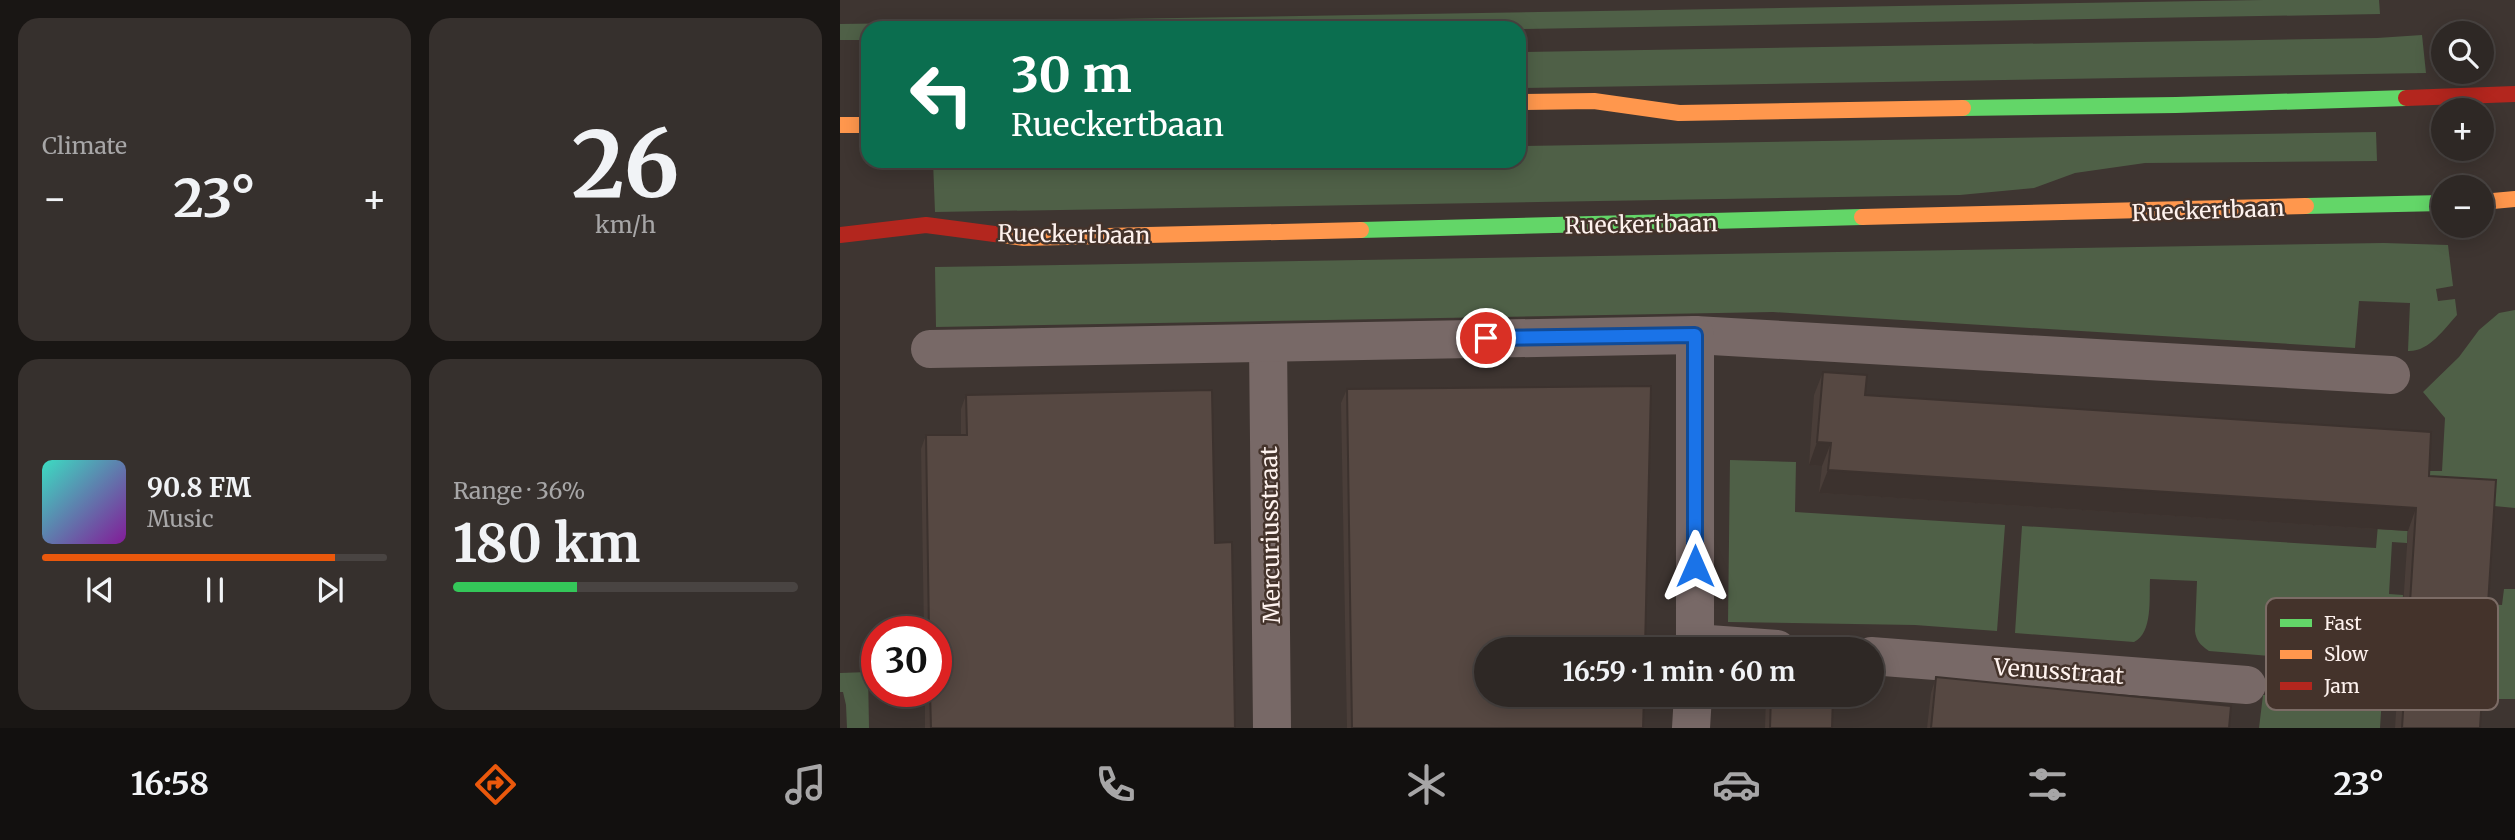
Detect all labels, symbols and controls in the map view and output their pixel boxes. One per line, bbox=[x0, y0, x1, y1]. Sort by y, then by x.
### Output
map controls bbox=[2431, 21, 2494, 238]
button: search bbox=[2431, 21, 2494, 84]
text: 30 m bbox=[1011, 44, 1132, 105]
icon: left bbox=[896, 49, 987, 140]
button: + bbox=[2431, 98, 2494, 161]
text: Rueckertbaan bbox=[1011, 105, 1224, 145]
text: 26 bbox=[572, 107, 679, 222]
text: Climate bbox=[42, 131, 127, 160]
text: 23° bbox=[173, 166, 256, 231]
text: − bbox=[42, 175, 67, 222]
text: + bbox=[362, 175, 387, 222]
button: − bbox=[2431, 175, 2494, 238]
street label: Rueckertbaan bbox=[2131, 193, 2285, 227]
street label: Rueckertbaan bbox=[1564, 208, 1718, 240]
text: km/h bbox=[595, 210, 656, 239]
street label: Rueckertbaan bbox=[997, 218, 1151, 250]
pin bbox=[1456, 308, 1516, 368]
icon: arrive bbox=[1467, 319, 1505, 357]
street label: Mercuriusstraat bbox=[1254, 446, 1286, 624]
text: 90.8 FM bbox=[147, 471, 251, 504]
text: Range · 36% bbox=[453, 476, 585, 505]
text: Music bbox=[147, 504, 214, 533]
text: 180 km bbox=[453, 511, 640, 576]
position arrow bbox=[1658, 529, 1732, 603]
icon: previous bbox=[81, 571, 119, 609]
icon: pause bbox=[196, 571, 234, 609]
icon: next bbox=[311, 571, 349, 609]
legend bbox=[2266, 598, 2498, 710]
text: Fast bbox=[2324, 611, 2362, 635]
speed limit sign: 30 bbox=[861, 616, 952, 707]
text: Slow bbox=[2324, 642, 2369, 666]
street label: Venusstraat bbox=[1992, 652, 2125, 690]
text: 16:59 · 1 min · 60 m bbox=[1563, 655, 1795, 688]
text: Jam bbox=[2323, 674, 2360, 698]
icon: directions bbox=[471, 760, 520, 809]
icon: music bbox=[781, 760, 830, 809]
icon: phone bbox=[1091, 760, 1140, 809]
icon: climate bbox=[1402, 760, 1451, 809]
icon: car bbox=[1712, 760, 1761, 809]
icon: filters bbox=[2023, 760, 2072, 809]
text: 16:58 bbox=[131, 764, 209, 804]
text: 23° bbox=[2333, 764, 2384, 804]

